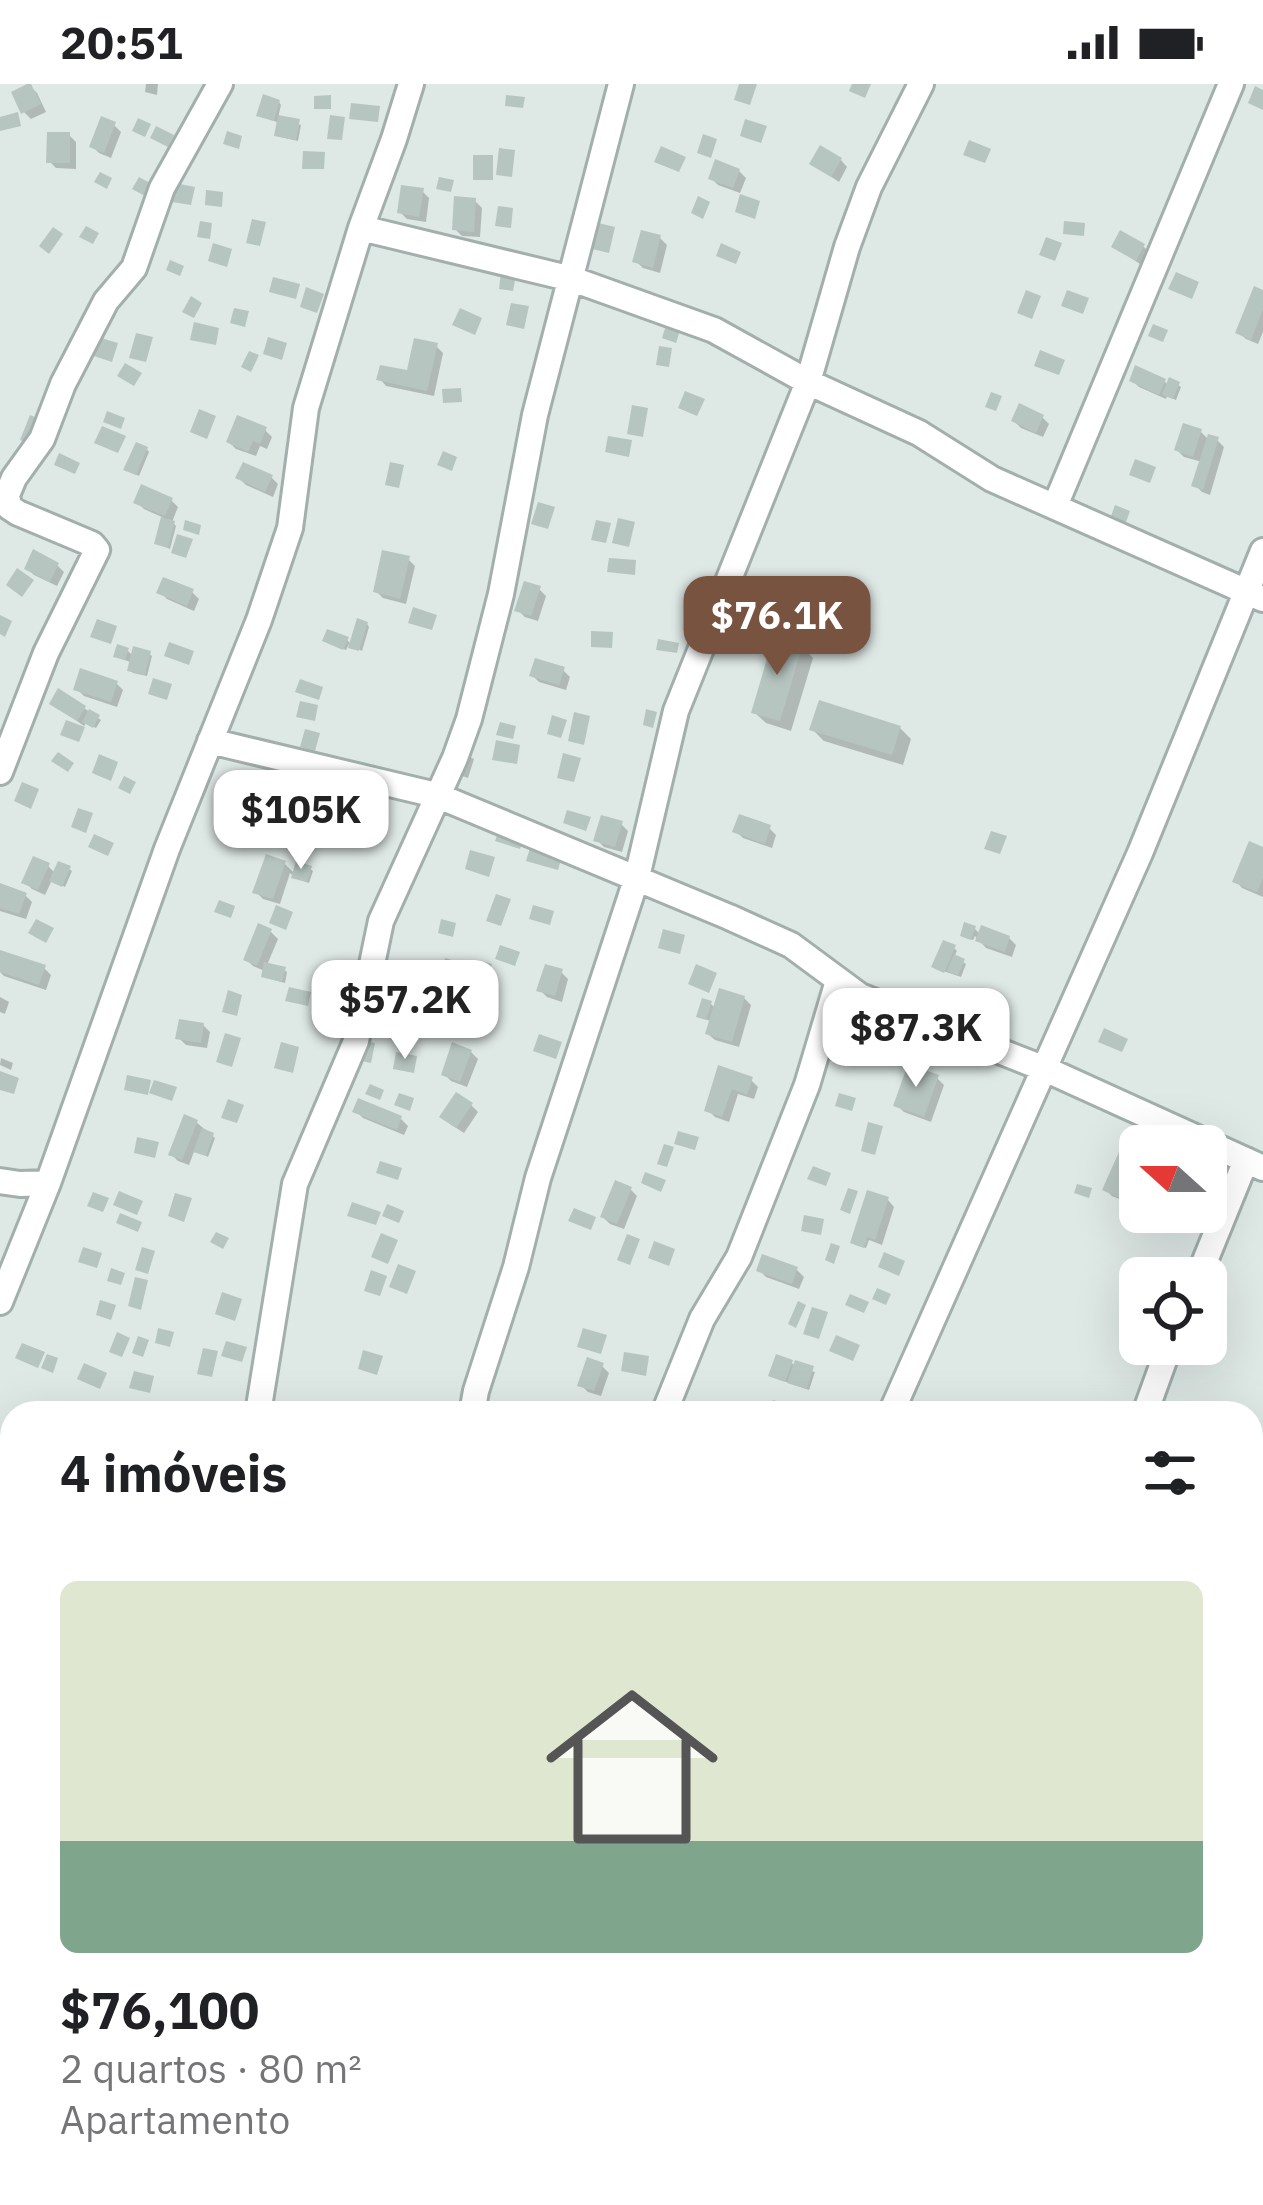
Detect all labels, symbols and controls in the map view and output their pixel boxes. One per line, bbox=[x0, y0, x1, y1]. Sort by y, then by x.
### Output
text: 20:51 bbox=[60, 13, 183, 71]
pin: $76.1K bbox=[679, 576, 875, 678]
text: $76.1K bbox=[711, 589, 843, 640]
pin: $105K bbox=[217, 770, 385, 872]
text: $105K bbox=[241, 783, 361, 834]
pin: $57.2K bbox=[307, 960, 503, 1062]
text: $57.2K bbox=[339, 973, 471, 1024]
pin: $87.3K bbox=[818, 988, 1014, 1090]
text: $87.3K bbox=[850, 1001, 982, 1052]
north arrow bbox=[1119, 1125, 1227, 1233]
map controls bbox=[1119, 1125, 1227, 1365]
button: locate bbox=[1119, 1257, 1227, 1365]
text: 4 imóveis bbox=[60, 1440, 287, 1506]
icon: filters bbox=[1137, 1440, 1203, 1506]
icon: home bbox=[524, 1659, 740, 1875]
text: $76,100 bbox=[60, 1977, 259, 2043]
text: 2 quartos · 80 m² bbox=[60, 2043, 362, 2094]
text: Apartamento bbox=[60, 2094, 290, 2145]

